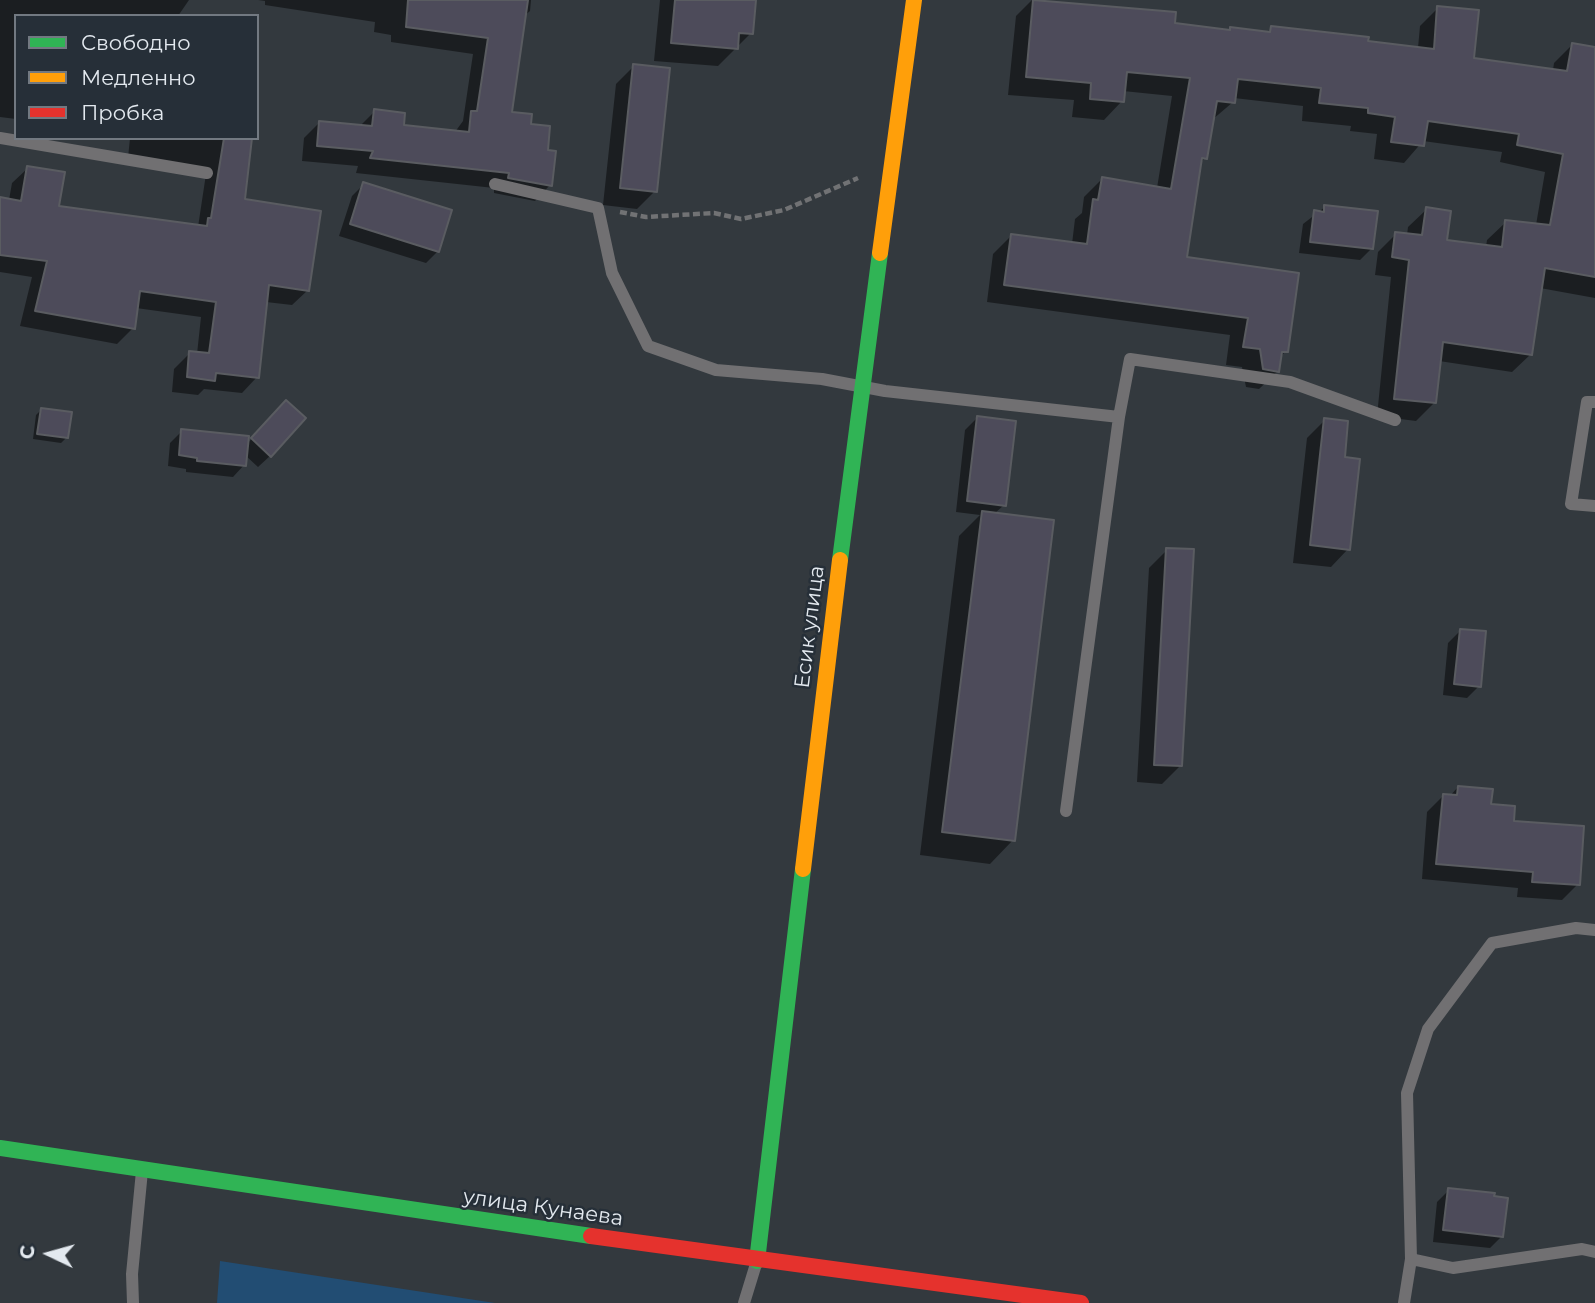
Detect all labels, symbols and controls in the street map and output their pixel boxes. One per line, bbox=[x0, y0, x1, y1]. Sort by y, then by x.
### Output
legend bbox=[14, 14, 259, 140]
text: Свободно bbox=[81, 30, 191, 55]
text: Медленно bbox=[81, 65, 196, 90]
text: Пробка bbox=[81, 100, 164, 125]
street label: Есик улица bbox=[790, 564, 830, 690]
street label: улица Кунаева bbox=[461, 1184, 625, 1232]
north arrow bbox=[14, 1219, 84, 1289]
text: С bbox=[16, 1244, 40, 1260]

